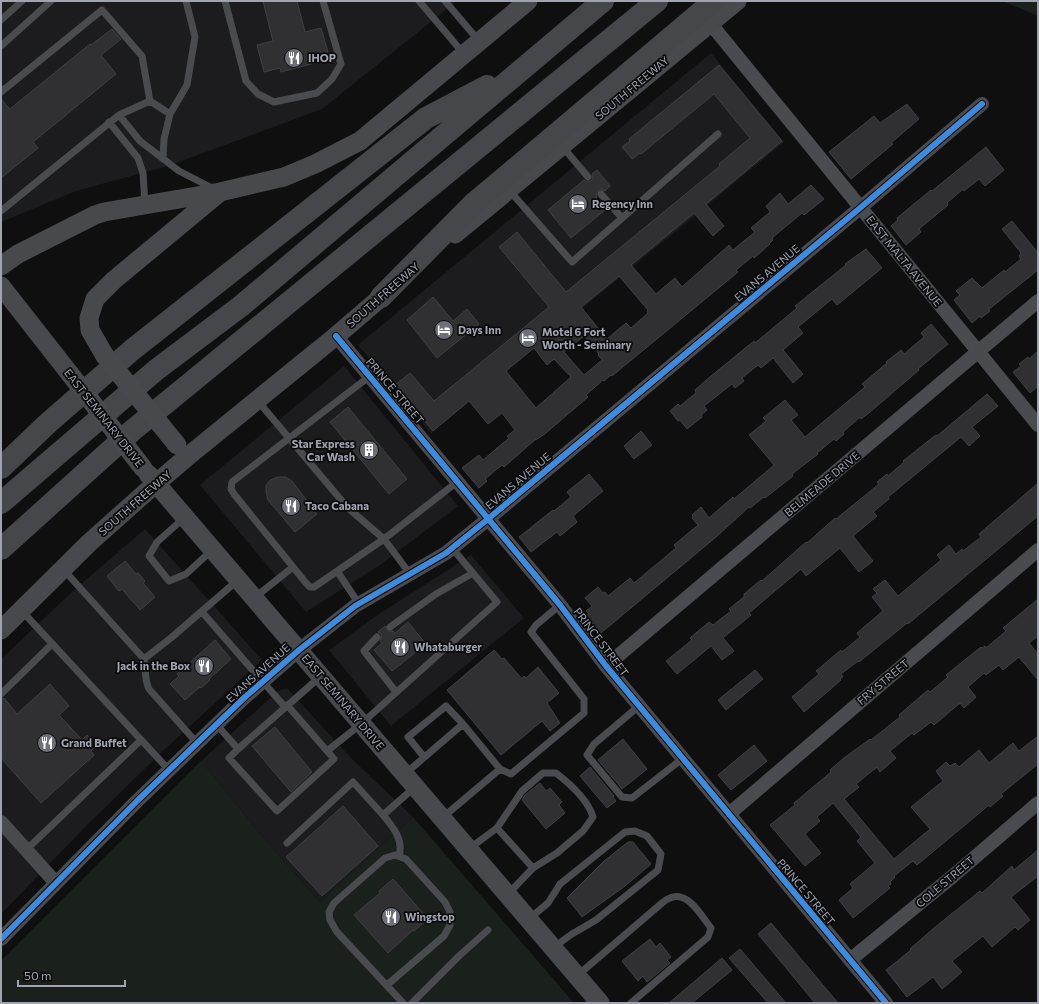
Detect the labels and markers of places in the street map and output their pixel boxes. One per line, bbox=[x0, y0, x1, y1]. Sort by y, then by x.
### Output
restaurant icon: IHOP bbox=[283, 47, 305, 69]
place label: IHOP bbox=[308, 51, 336, 64]
hotel icon: Regency Inn bbox=[567, 193, 589, 215]
place label: Regency Inn bbox=[592, 197, 653, 210]
hotel icon: Days Inn bbox=[433, 319, 455, 341]
place label: Days Inn bbox=[458, 323, 501, 336]
place label: Motel 6 Fort Worth - Seminary bbox=[542, 325, 632, 351]
hotel icon: Motel 6 Fort Worth - Seminary bbox=[517, 327, 539, 349]
place label: Star Express Car Wash bbox=[292, 437, 355, 463]
building icon: Star Express Car Wash bbox=[358, 439, 380, 461]
restaurant icon: Taco Cabana bbox=[280, 495, 302, 517]
place label: Taco Cabana bbox=[305, 499, 369, 512]
restaurant icon: Whataburger bbox=[389, 636, 411, 658]
place label: Whataburger bbox=[414, 640, 482, 653]
restaurant icon: Jack in the Box bbox=[193, 655, 215, 677]
place label: Jack in the Box bbox=[117, 659, 191, 673]
restaurant icon: Grand Buffet bbox=[36, 732, 58, 754]
place label: Grand Buffet bbox=[61, 736, 127, 749]
restaurant icon: Wingstop bbox=[380, 906, 402, 928]
place label: Wingstop bbox=[405, 910, 455, 923]

